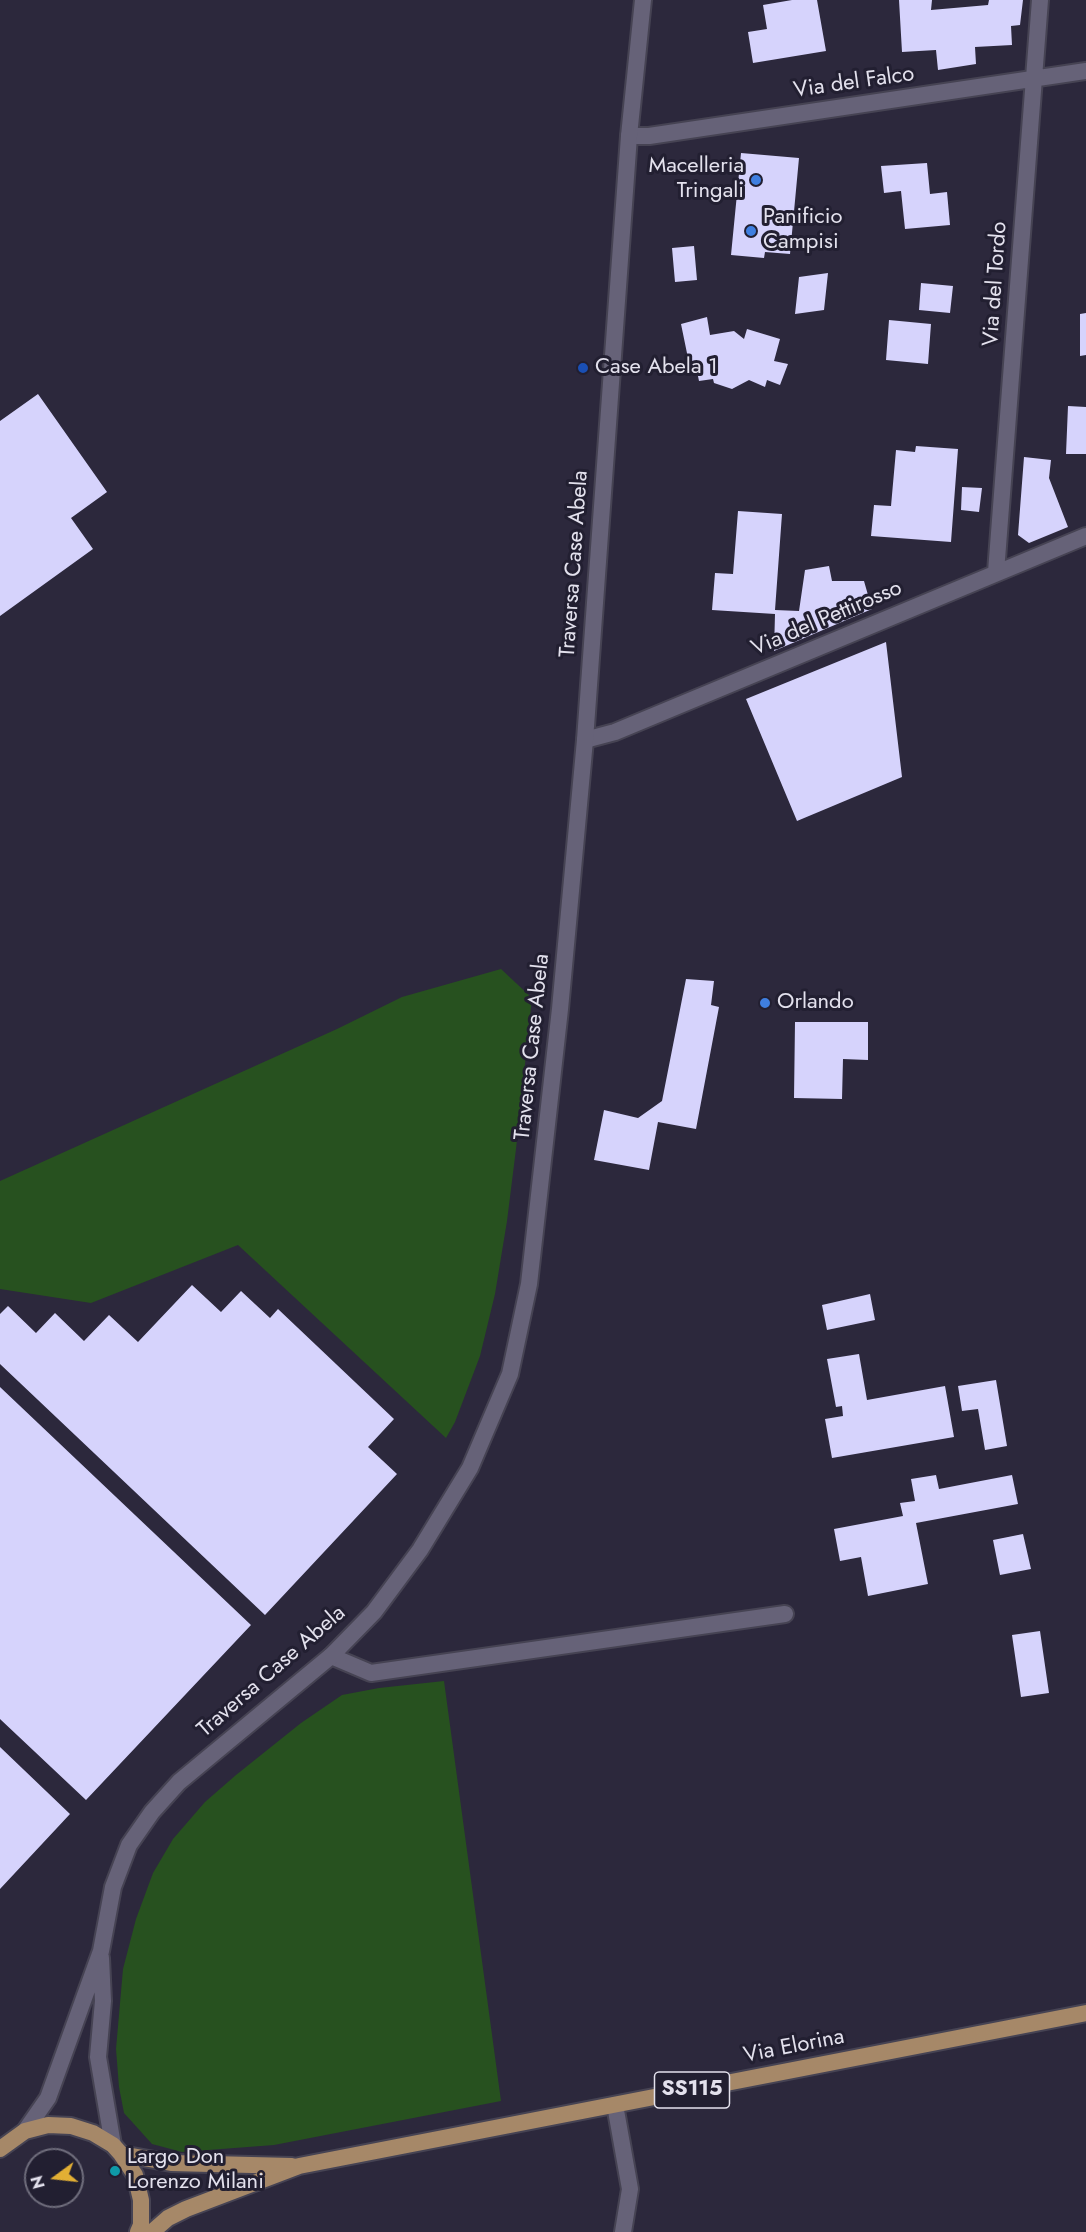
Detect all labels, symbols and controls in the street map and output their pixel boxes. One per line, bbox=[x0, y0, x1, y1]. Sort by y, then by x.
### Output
street label: Via del Falco bbox=[792, 61, 916, 105]
place label: Macelleria Tringali bbox=[648, 154, 744, 206]
marker: Macelleria Tringali bbox=[749, 173, 763, 187]
place label: Panificio Campisi bbox=[763, 205, 843, 256]
street label: Via del Tordo bbox=[978, 221, 1014, 347]
marker: Panificio Campisi bbox=[744, 224, 758, 238]
place label: Case Abela 1 bbox=[595, 355, 718, 381]
marker: Case Abela 1 bbox=[576, 361, 590, 375]
street label: Traversa Case Abela bbox=[555, 470, 595, 658]
street label: Via del Pettirosso bbox=[748, 575, 906, 663]
street label: Traversa Case Abela bbox=[510, 953, 556, 1141]
place label: Orlando bbox=[777, 990, 854, 1016]
marker: Orlando bbox=[758, 996, 772, 1010]
street label: Traversa Case Abela bbox=[193, 1601, 351, 1743]
street label: Via Elorina bbox=[741, 2024, 847, 2070]
road number: SS115 bbox=[654, 2072, 730, 2108]
place label: Largo Don Lorenzo Milani bbox=[127, 2145, 264, 2196]
north arrow bbox=[24, 2148, 84, 2208]
marker: Largo Don Lorenzo Milani bbox=[108, 2164, 122, 2178]
text: N bbox=[25, 2173, 51, 2191]

